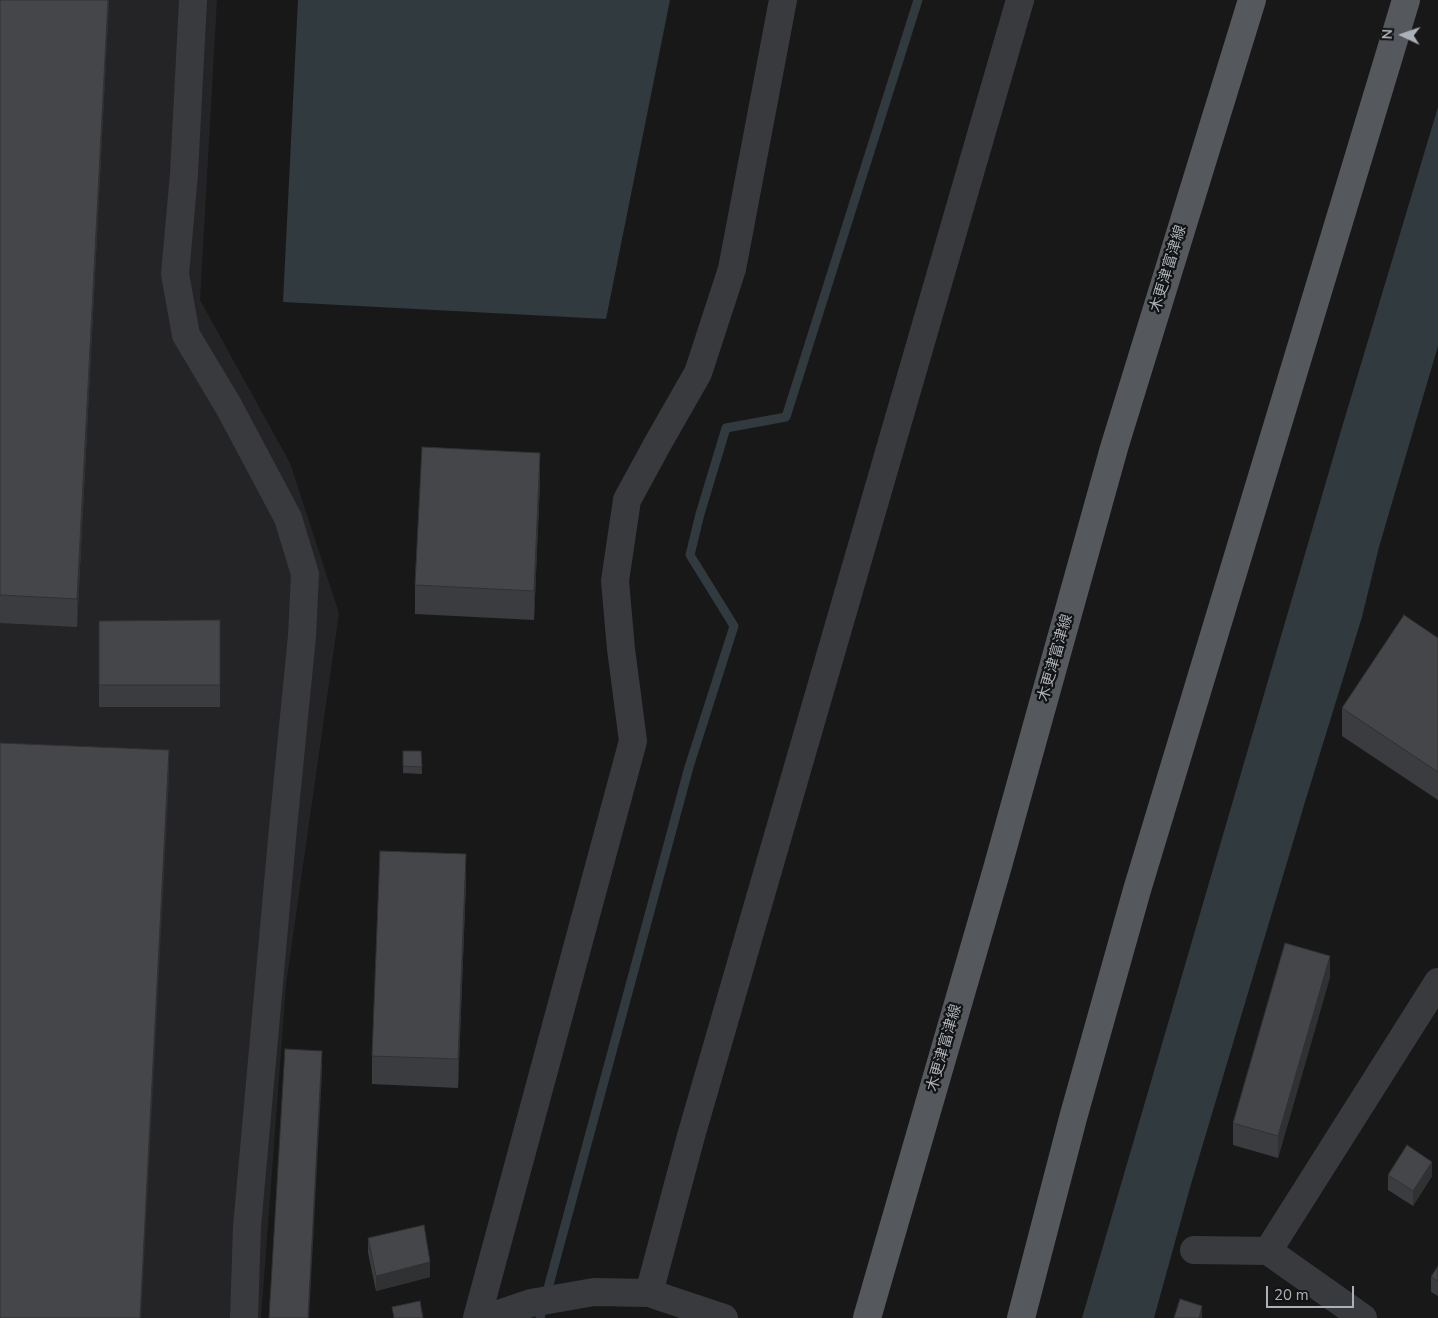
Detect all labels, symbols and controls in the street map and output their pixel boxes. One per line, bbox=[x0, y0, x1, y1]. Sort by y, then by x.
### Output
north arrow bbox=[1378, 10, 1428, 60]
text: N bbox=[1378, 28, 1397, 40]
street label: 木更津富津線 bbox=[1147, 223, 1191, 315]
street label: 木更津富津線 bbox=[1035, 612, 1077, 704]
street label: 木更津富津線 bbox=[924, 1002, 966, 1094]
scale bar bbox=[1268, 1276, 1356, 1308]
text: 20 m bbox=[1274, 1285, 1309, 1305]

